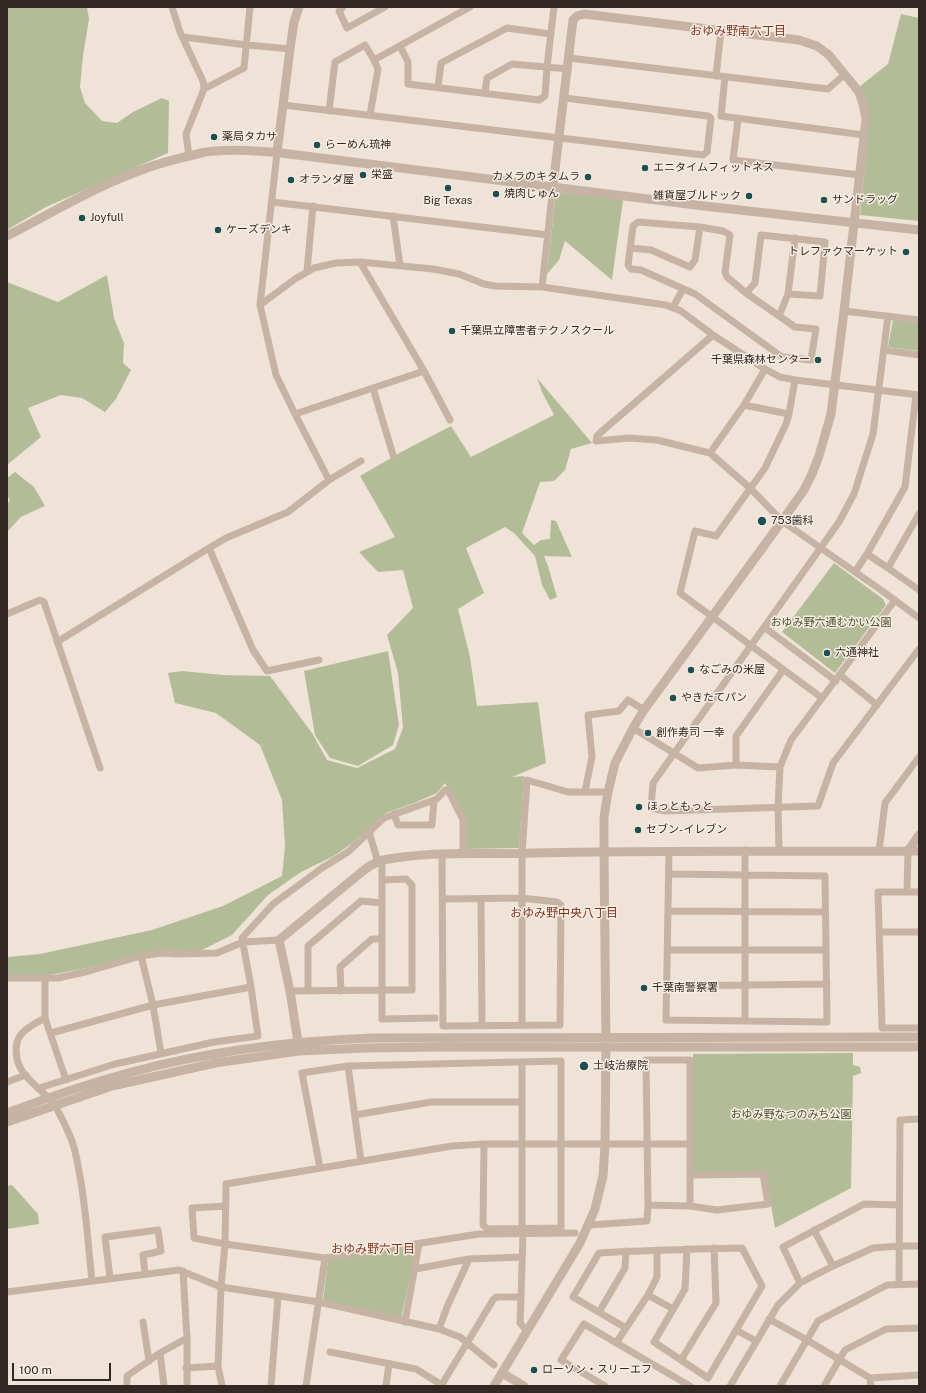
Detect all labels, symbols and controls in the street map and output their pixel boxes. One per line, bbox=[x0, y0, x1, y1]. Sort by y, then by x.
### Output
district label: おゆみ野南六丁目 bbox=[690, 24, 786, 38]
place label: 薬局タカサ bbox=[222, 130, 277, 144]
marker: 薬局タカサ bbox=[209, 132, 219, 142]
place label: らーめん琉神 bbox=[325, 138, 391, 152]
marker: らーめん琉神 bbox=[312, 140, 322, 150]
place label: エニタイムフィットネス bbox=[653, 161, 774, 175]
marker: エニタイムフィットネス bbox=[640, 163, 650, 173]
place label: 栄盛 bbox=[371, 168, 393, 182]
marker: 栄盛 bbox=[358, 170, 368, 180]
place label: カメラのキタムラ bbox=[492, 170, 580, 184]
marker: カメラのキタムラ bbox=[583, 172, 593, 182]
place label: オランダ屋 bbox=[299, 173, 354, 187]
marker: オランダ屋 bbox=[286, 175, 296, 185]
marker: Big Texas bbox=[443, 183, 453, 193]
place label: 焼肉じゅん bbox=[504, 187, 559, 201]
marker: 焼肉じゅん bbox=[491, 189, 501, 199]
place label: 雑貨屋ブルドック bbox=[653, 189, 741, 203]
marker: 雑貨屋ブルドック bbox=[744, 191, 754, 201]
place label: サンドラッグ bbox=[832, 193, 898, 207]
place label: Big Texas bbox=[424, 194, 472, 208]
marker: サンドラッグ bbox=[819, 195, 829, 205]
place label: Joyfull bbox=[90, 211, 124, 225]
marker: Joyfull bbox=[77, 213, 87, 223]
place label: ケーズデンキ bbox=[226, 223, 292, 237]
marker: ケーズデンキ bbox=[213, 225, 223, 235]
place label: トレファクマーケット bbox=[788, 245, 898, 259]
marker: トレファクマーケット bbox=[901, 247, 911, 257]
place label: 千葉県立障害者テクノスクール bbox=[460, 324, 614, 338]
marker: 千葉県立障害者テクノスクール bbox=[447, 326, 457, 336]
place label: 千葉県森林センター bbox=[711, 353, 810, 367]
marker: 千葉県森林センター bbox=[813, 355, 823, 365]
place label: 753歯科 bbox=[771, 514, 814, 528]
marker: 753歯科 bbox=[756, 515, 768, 527]
park label: おゆみ野六通むかい公園 bbox=[771, 616, 891, 630]
place label: 六通神社 bbox=[835, 646, 879, 660]
marker: 六通神社 bbox=[822, 648, 832, 658]
place label: なごみの米屋 bbox=[699, 663, 765, 677]
marker: なごみの米屋 bbox=[686, 665, 696, 675]
place label: やきたてパン bbox=[681, 691, 747, 705]
marker: やきたてパン bbox=[668, 693, 678, 703]
place label: 創作寿司 一幸 bbox=[656, 726, 725, 740]
marker: 創作寿司 一幸 bbox=[643, 728, 653, 738]
place label: ほっともっと bbox=[647, 800, 713, 814]
marker: ほっともっと bbox=[634, 802, 644, 812]
place label: セブン-イレブン bbox=[646, 823, 727, 837]
marker: セブン-イレブン bbox=[633, 825, 643, 835]
district label: おゆみ野中央八丁目 bbox=[510, 906, 618, 920]
place label: 千葉南警察署 bbox=[652, 981, 718, 995]
marker: 千葉南警察署 bbox=[639, 983, 649, 993]
place label: 土岐治療院 bbox=[593, 1059, 648, 1073]
marker: 土岐治療院 bbox=[578, 1060, 590, 1072]
park label: おゆみ野なつのみち公園 bbox=[731, 1108, 851, 1122]
district label: おゆみ野六丁目 bbox=[331, 1242, 415, 1256]
scale bar bbox=[14, 1355, 113, 1381]
text: 100 m bbox=[19, 1363, 52, 1377]
place label: ローソン・スリーエフ bbox=[542, 1363, 652, 1377]
marker: ローソン・スリーエフ bbox=[529, 1365, 539, 1375]

